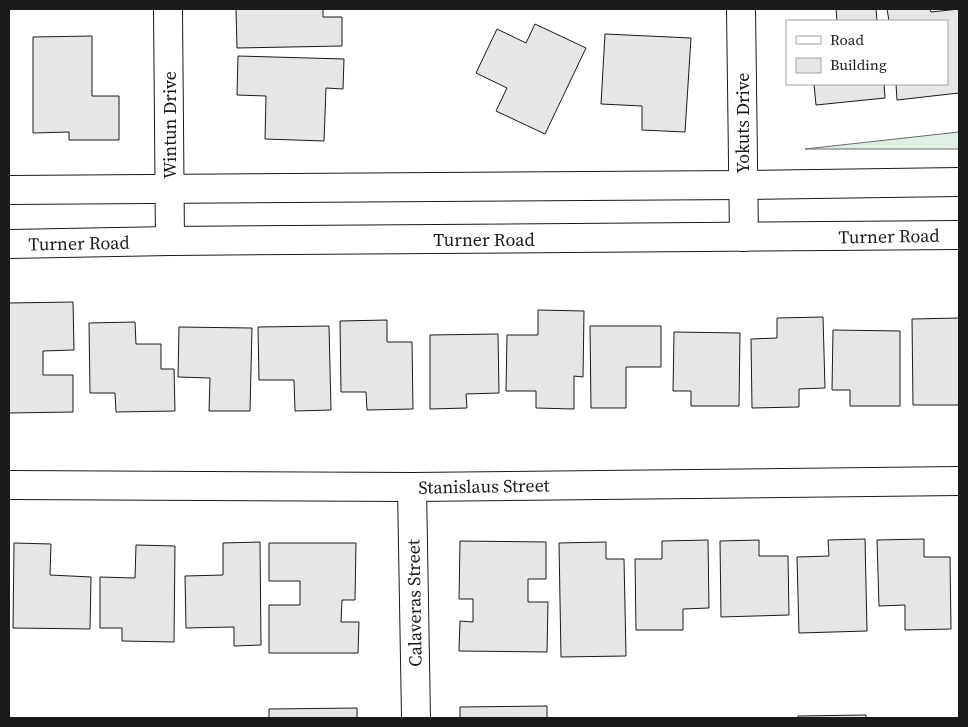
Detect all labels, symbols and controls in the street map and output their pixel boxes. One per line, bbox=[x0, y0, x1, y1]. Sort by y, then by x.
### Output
legend bbox=[786, 20, 948, 85]
text: Road bbox=[830, 29, 864, 50]
text: Building bbox=[830, 54, 887, 75]
street label: Wintun Drive bbox=[157, 71, 182, 179]
street label: Yokuts Drive bbox=[730, 72, 755, 174]
street label: Turner Road bbox=[838, 223, 940, 249]
street label: Turner Road bbox=[433, 227, 535, 252]
street label: Turner Road bbox=[28, 230, 130, 256]
street label: Stanislaus Street bbox=[418, 472, 550, 500]
street label: Calaveras Street bbox=[400, 539, 428, 667]

